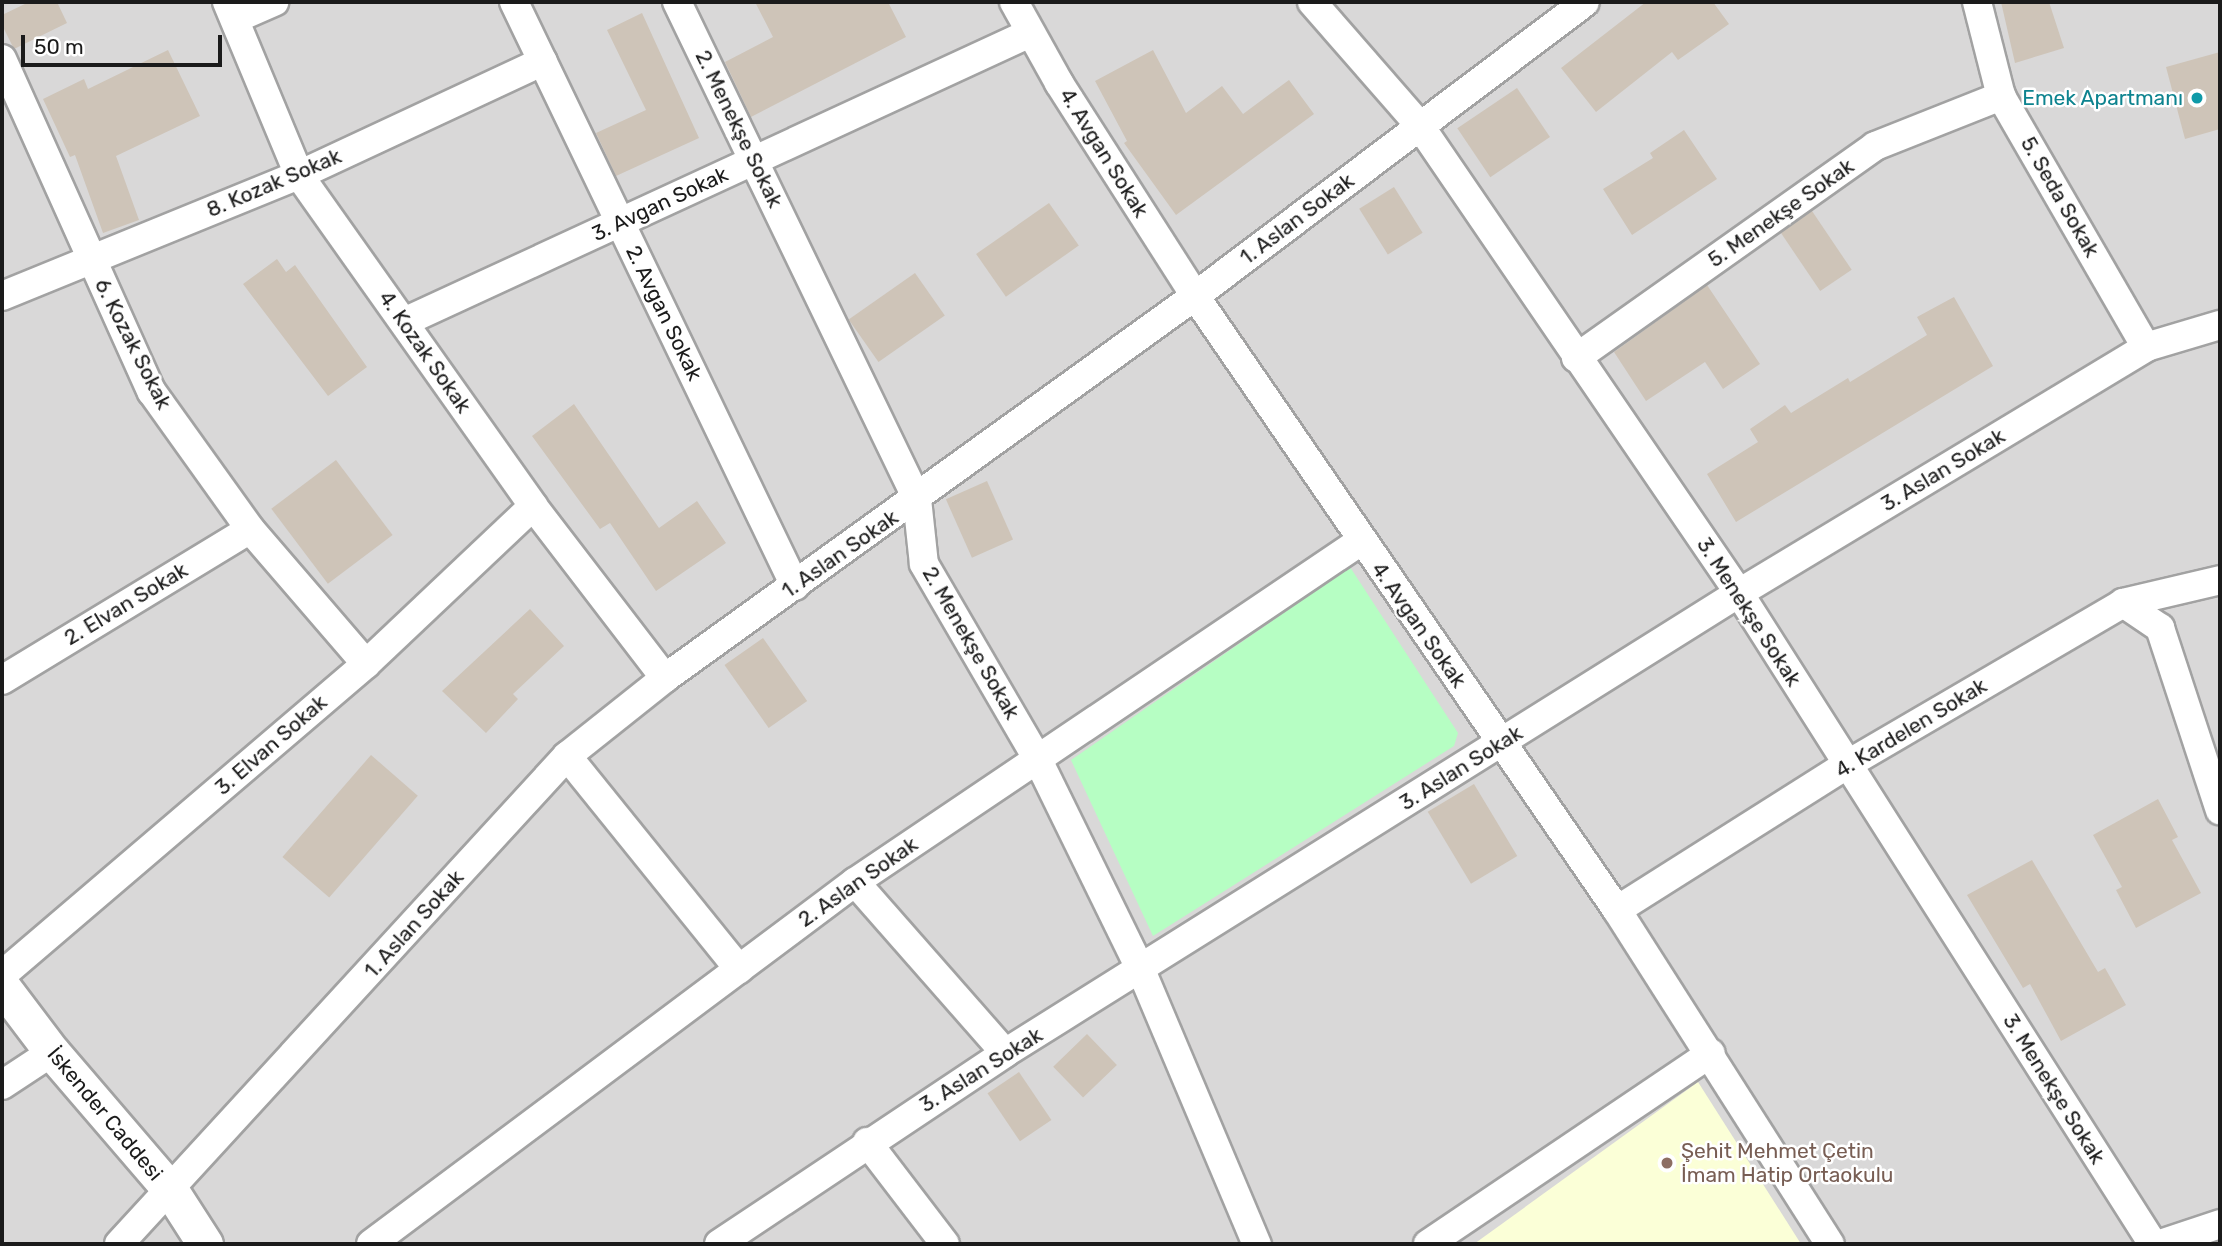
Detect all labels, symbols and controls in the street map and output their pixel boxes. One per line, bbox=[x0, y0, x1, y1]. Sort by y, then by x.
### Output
scale bar bbox=[24, 21, 226, 65]
text: 50 m bbox=[34, 34, 84, 59]
street label: 2. Menekşe Sokak bbox=[690, 46, 788, 212]
street label: 4. Avgan Sokak bbox=[1054, 84, 1154, 222]
place label: Emek Apartmanı bbox=[2021, 85, 2183, 111]
marker: Emek Apartmanı bbox=[2189, 90, 2205, 106]
street label: 5. Seda Sokak bbox=[2015, 132, 2105, 262]
street label: 8. Kozak Sokak bbox=[203, 143, 345, 223]
street label: 5. Menekşe Sokak bbox=[1703, 153, 1859, 273]
street label: 3. Avgan Sokak bbox=[588, 161, 732, 247]
street label: 1. Aslan Sokak bbox=[1235, 168, 1359, 270]
street label: 2. Avgan Sokak bbox=[620, 241, 708, 385]
street label: 6. Kozak Sokak bbox=[89, 274, 177, 414]
street label: 4. Kozak Sokak bbox=[374, 286, 476, 418]
street label: 3. Aslan Sokak bbox=[1876, 423, 2010, 517]
street label: 1. Aslan Sokak bbox=[777, 504, 903, 604]
street label: 3. Menekşe Sokak bbox=[1691, 533, 1807, 691]
street label: 2. Elvan Sokak bbox=[60, 557, 192, 651]
street label: 4. Avgan Sokak bbox=[1366, 557, 1472, 693]
street label: 2. Menekşe Sokak bbox=[917, 562, 1025, 724]
street label: 4. Kardelen Sokak bbox=[1831, 673, 1991, 783]
street label: 3. Elvan Sokak bbox=[210, 690, 332, 800]
street label: 3. Aslan Sokak bbox=[1395, 720, 1527, 816]
street label: 2. Aslan Sokak bbox=[793, 831, 923, 933]
street label: 1. Aslan Sokak bbox=[359, 865, 469, 983]
street label: 3. Menekşe Sokak bbox=[1998, 1009, 2110, 1169]
street label: 3. Aslan Sokak bbox=[915, 1022, 1047, 1118]
street label: İskender Caddesi bbox=[42, 1042, 168, 1186]
place label: Şehit Mehmet Çetin İmam Hatip Ortaokulu bbox=[1681, 1138, 1894, 1188]
marker: Şehit Mehmet Çetin İmam Hatip Ortaokulu bbox=[1659, 1155, 1675, 1171]

